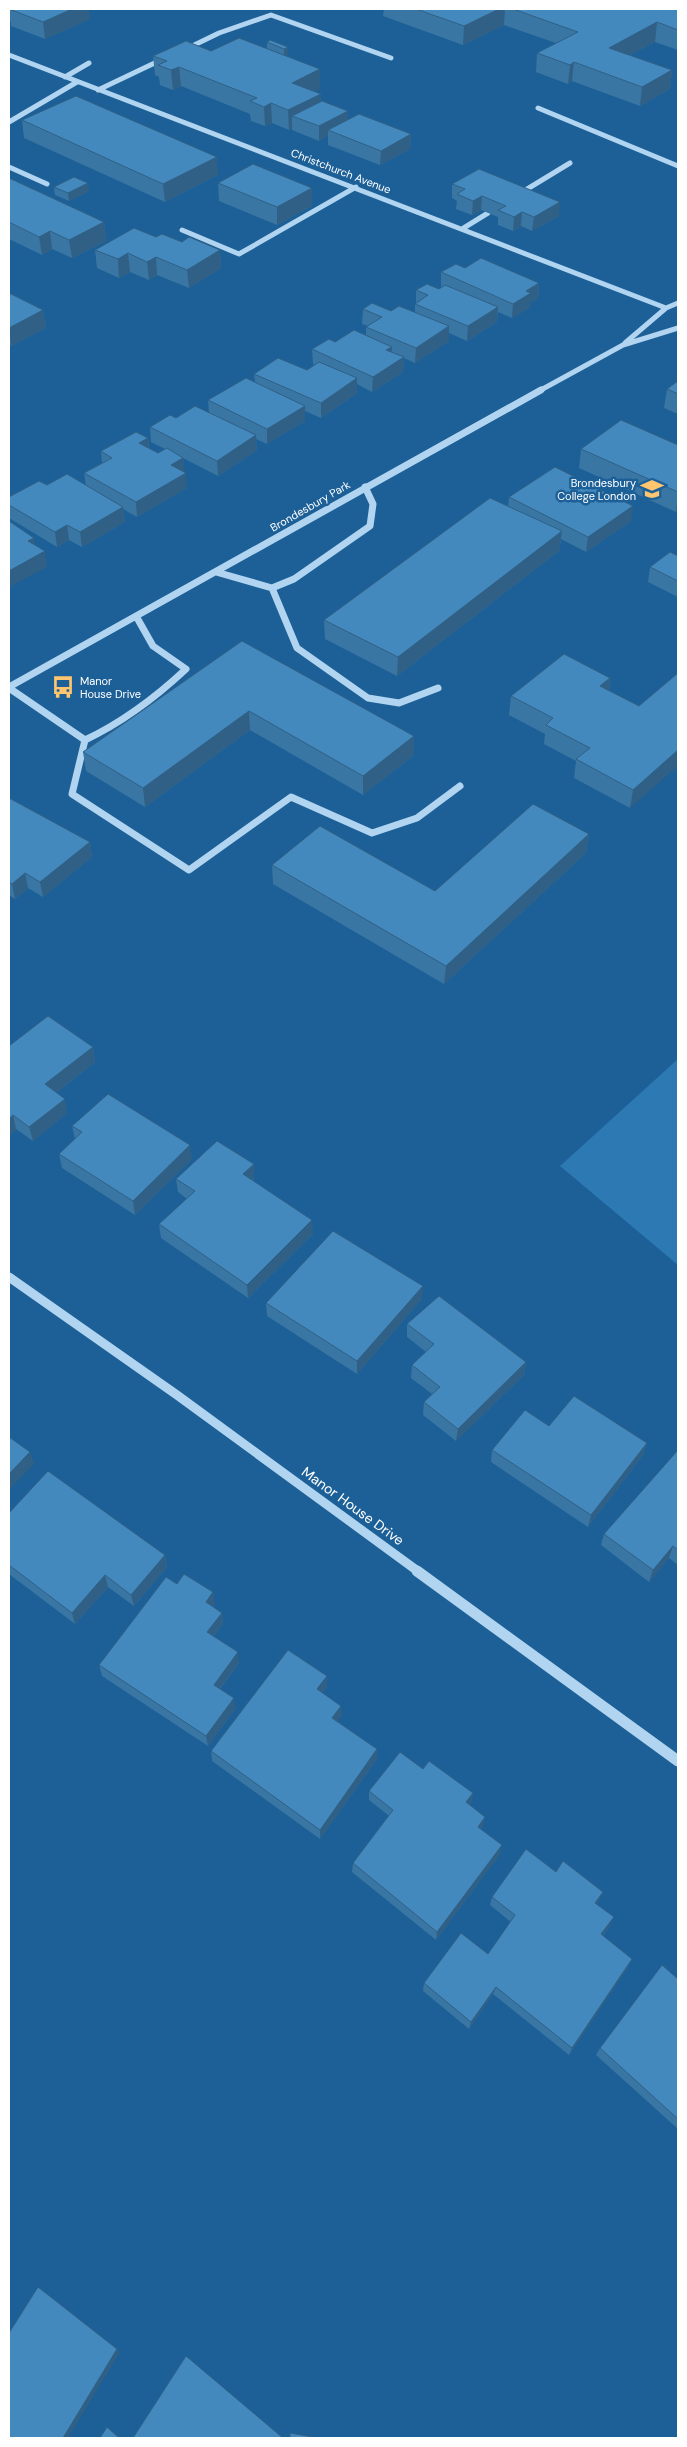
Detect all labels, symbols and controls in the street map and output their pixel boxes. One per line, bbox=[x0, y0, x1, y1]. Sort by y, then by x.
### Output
street label: Christchurch Avenue bbox=[289, 145, 393, 197]
place label: Brondesbury College London bbox=[557, 476, 636, 503]
school or university icon: Brondesbury College London bbox=[639, 476, 665, 502]
street label: Brondesbury Park bbox=[268, 477, 353, 535]
bus stop icon: Manor House Drive bbox=[50, 674, 76, 700]
place label: Manor House Drive bbox=[80, 674, 141, 701]
street label: Manor House Drive bbox=[298, 1463, 408, 1549]

